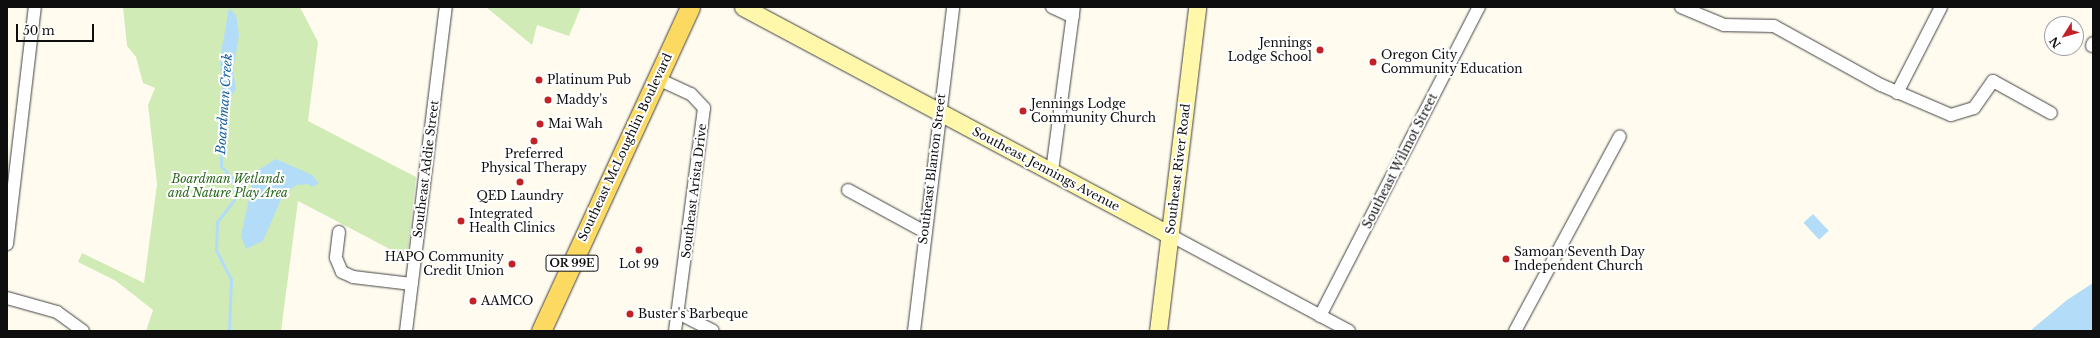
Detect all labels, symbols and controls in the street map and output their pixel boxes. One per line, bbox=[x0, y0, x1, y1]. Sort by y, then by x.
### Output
scale bar bbox=[18, 16, 96, 42]
north arrow bbox=[2044, 16, 2084, 56]
text: 50 m bbox=[23, 23, 55, 38]
text: N bbox=[2047, 34, 2064, 51]
place label: Jennings Lodge School bbox=[1228, 36, 1312, 64]
marker: Jennings Lodge School bbox=[1315, 45, 1325, 55]
place label: Oregon City Community Education bbox=[1381, 48, 1523, 76]
street label: Southeast McLoughlin Boulevard bbox=[575, 51, 675, 243]
water label: Boardman Creek bbox=[214, 53, 236, 155]
marker: Oregon City Community Education bbox=[1368, 57, 1378, 67]
place label: Platinum Pub bbox=[547, 73, 631, 87]
marker: Platinum Pub bbox=[534, 75, 544, 85]
street label: Southeast Wilmot Street bbox=[1359, 91, 1441, 231]
place label: Maddy's bbox=[556, 93, 607, 107]
street label: Southeast Blanton Street bbox=[916, 93, 948, 245]
marker: Maddy's bbox=[543, 95, 553, 105]
place label: Jennings Lodge Community Church bbox=[1031, 97, 1156, 125]
street label: Southeast Addie Street bbox=[410, 99, 442, 239]
street label: Southeast River Road bbox=[1163, 103, 1193, 235]
marker: Jennings Lodge Community Church bbox=[1018, 106, 1028, 116]
place label: Mai Wah bbox=[548, 117, 603, 131]
marker: Mai Wah bbox=[535, 119, 545, 129]
street label: Southeast Arista Drive bbox=[679, 122, 709, 260]
street label: Southeast Jennings Avenue bbox=[970, 124, 1122, 214]
marker: Preferred Physical Therapy bbox=[529, 136, 539, 146]
place label: Preferred Physical Therapy bbox=[481, 147, 587, 175]
park label: Boardman Wetlands and Nature Play Area bbox=[167, 172, 289, 200]
marker: QED Laundry bbox=[515, 177, 525, 187]
place label: QED Laundry bbox=[476, 189, 564, 203]
place label: Integrated Health Clinics bbox=[469, 207, 555, 235]
marker: Integrated Health Clinics bbox=[456, 216, 466, 226]
marker: Lot 99 bbox=[634, 245, 644, 255]
place label: Samoan Seventh Day Independent Church bbox=[1514, 245, 1645, 273]
place label: HAPO Community Credit Union bbox=[385, 250, 504, 278]
road number: OR 99E bbox=[545, 254, 599, 272]
marker: Samoan Seventh Day Independent Church bbox=[1501, 254, 1511, 264]
place label: Lot 99 bbox=[619, 257, 659, 271]
marker: HAPO Community Credit Union bbox=[507, 259, 517, 269]
place label: AAMCO bbox=[481, 294, 533, 308]
marker: AAMCO bbox=[468, 296, 478, 306]
place label: Buster's Barbeque bbox=[638, 307, 748, 321]
marker: Buster's Barbeque bbox=[625, 309, 635, 319]

